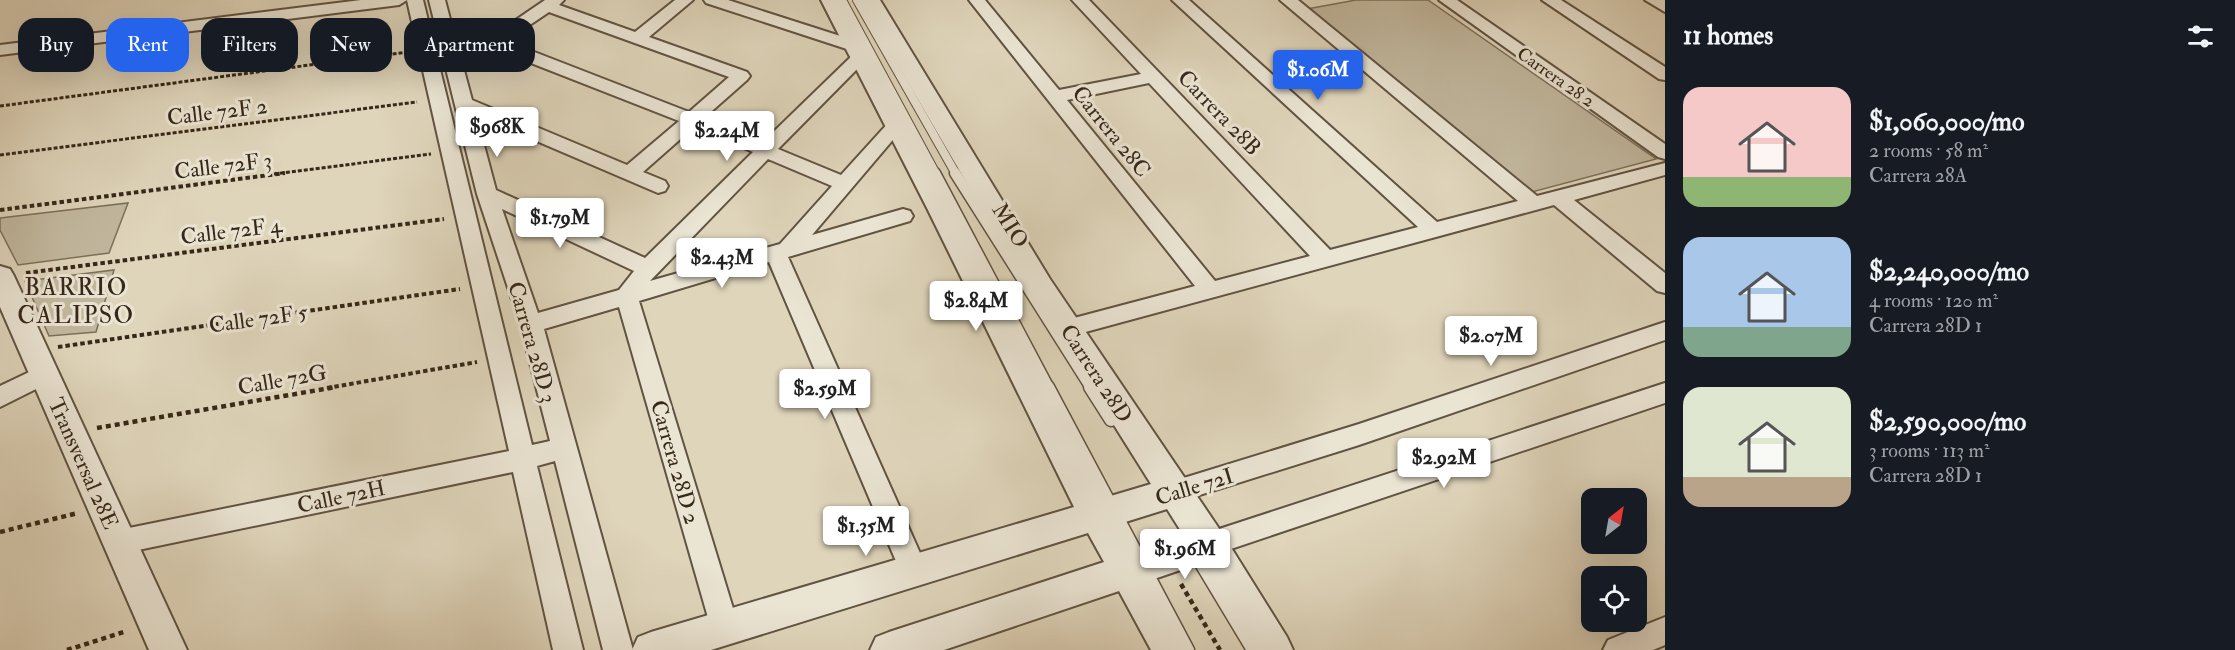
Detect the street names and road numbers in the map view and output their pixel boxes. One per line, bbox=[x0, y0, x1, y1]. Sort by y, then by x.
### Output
street label: Carrera 28 2 bbox=[1512, 42, 1599, 113]
street label: Carrera 28B bbox=[1172, 64, 1267, 161]
street label: Carrera 28C bbox=[1066, 80, 1157, 183]
street label: Calle 72F 2 bbox=[165, 92, 269, 132]
street label: Calle 72F 3 bbox=[173, 146, 274, 186]
street label: MIO bbox=[986, 198, 1035, 253]
street label: Calle 72F 4 bbox=[179, 211, 284, 251]
street label: Carrera 28D 3 bbox=[501, 278, 563, 406]
street label: Calle 72F 5 bbox=[207, 298, 310, 340]
street label: Carrera 28D bbox=[1054, 319, 1138, 428]
street label: Calle 72G bbox=[236, 358, 329, 402]
street label: Transversal 28E bbox=[42, 393, 125, 534]
street label: Carrera 28D 2 bbox=[644, 397, 706, 527]
street label: Calle 72I bbox=[1152, 462, 1237, 512]
street label: Calle 72H bbox=[295, 474, 388, 520]

